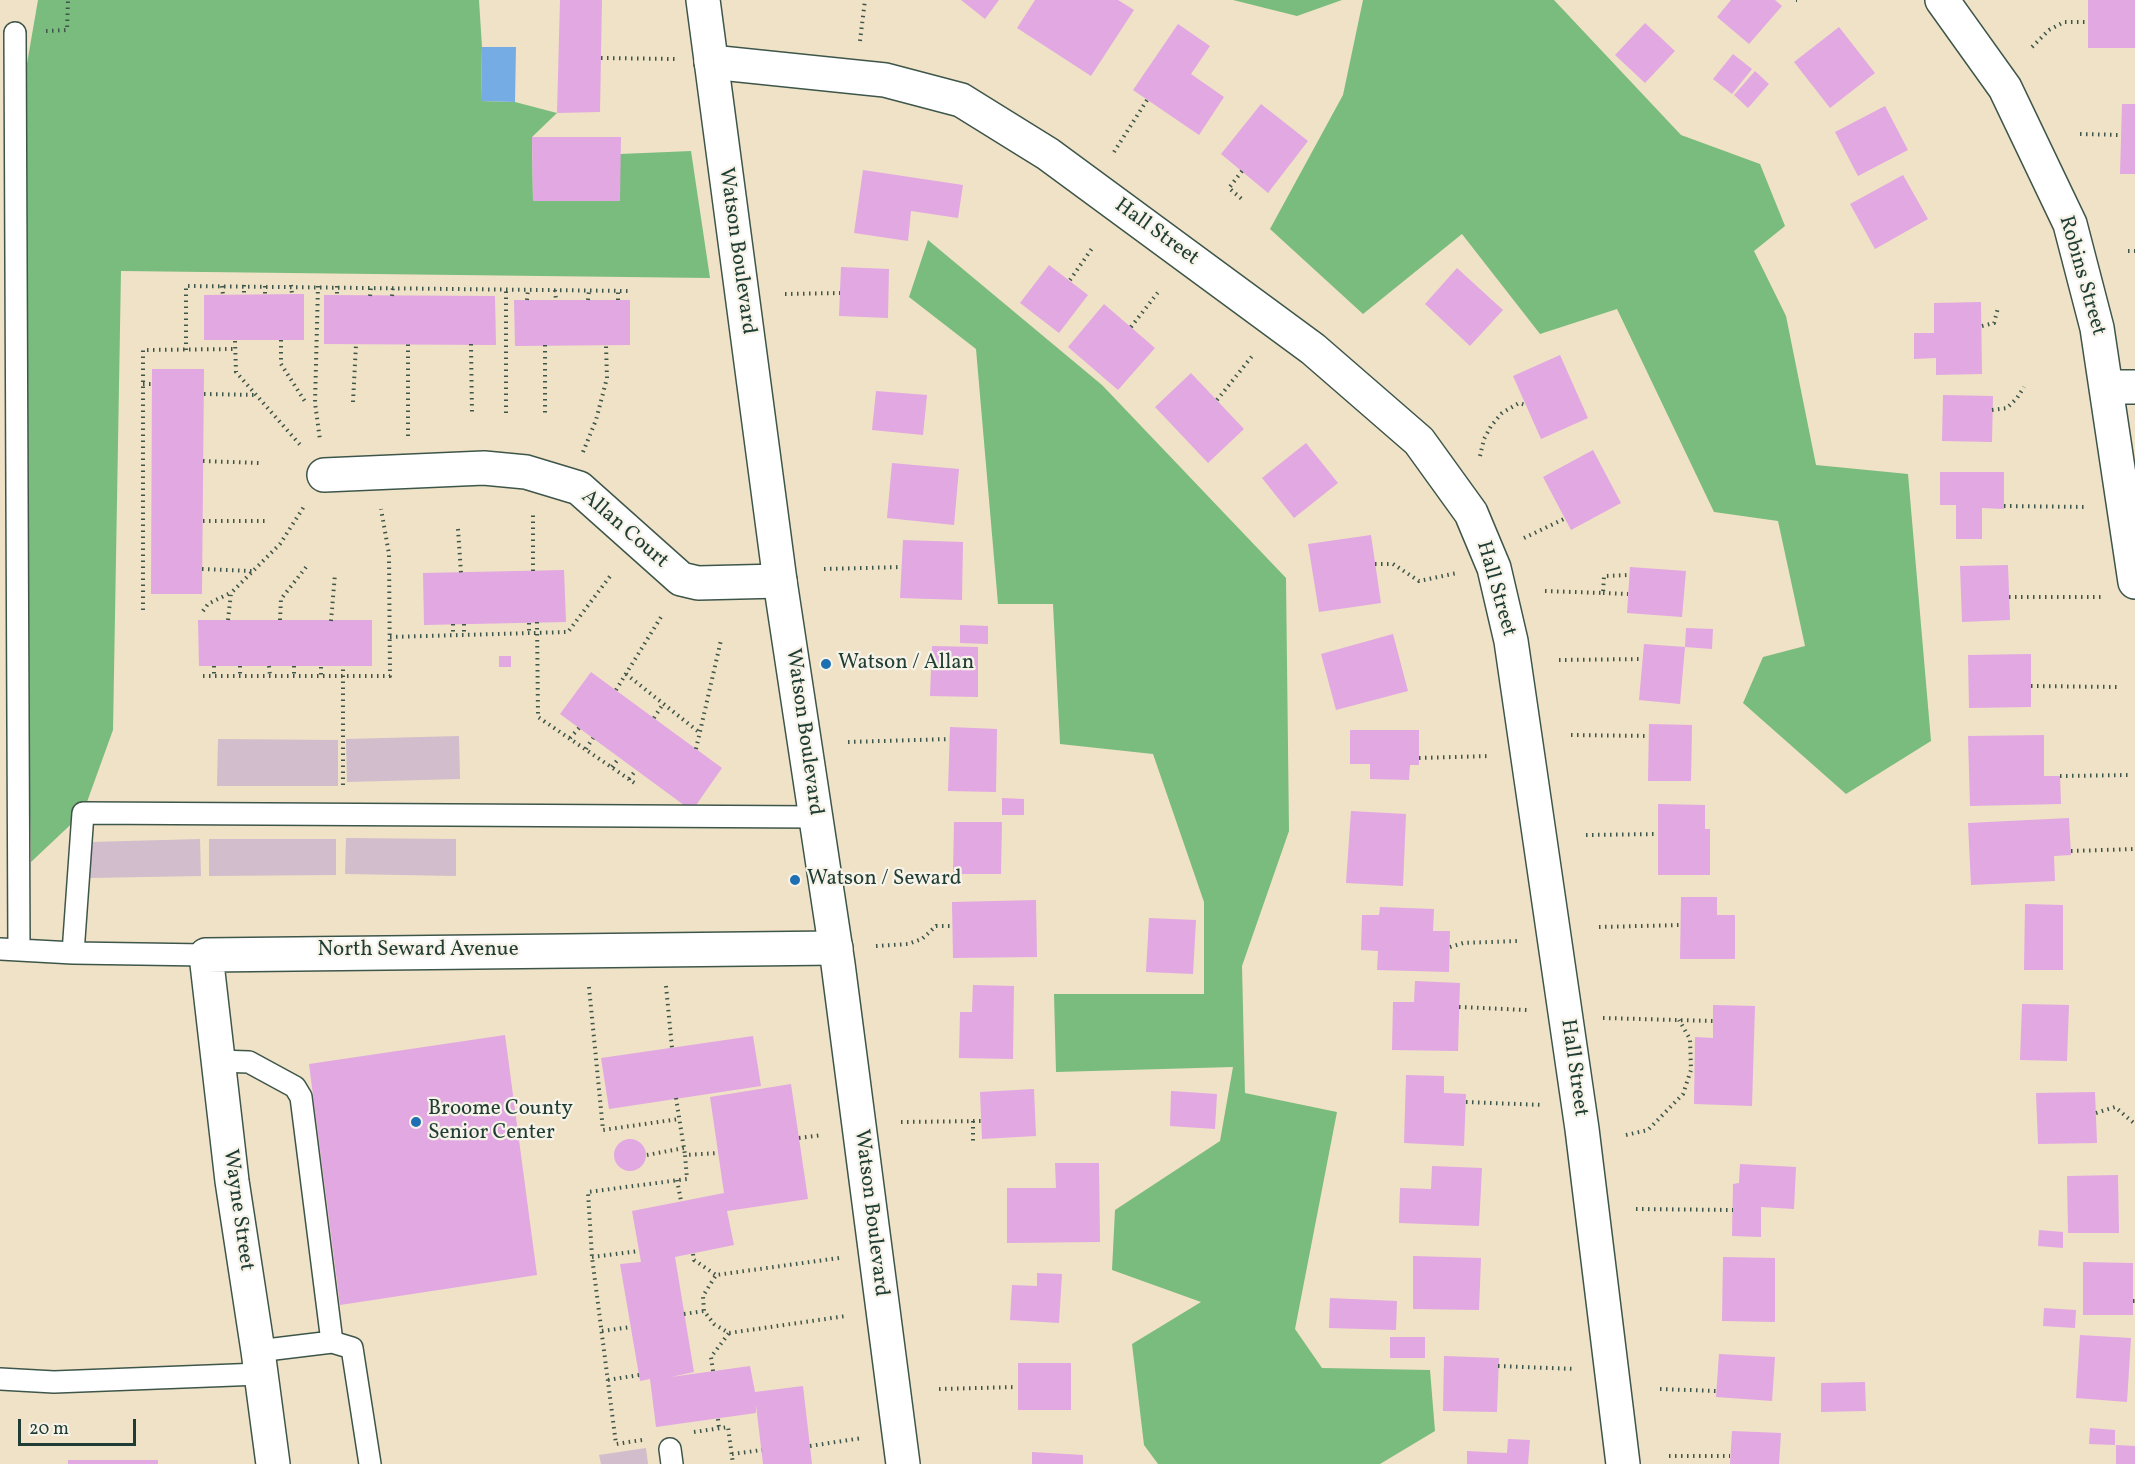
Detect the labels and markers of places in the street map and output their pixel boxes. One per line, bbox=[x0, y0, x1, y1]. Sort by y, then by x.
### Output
place label: Watson / Allan bbox=[838, 651, 974, 677]
marker: Watson / Allan bbox=[819, 657, 833, 671]
place label: Watson / Seward bbox=[807, 867, 962, 893]
marker: Watson / Seward bbox=[788, 873, 802, 887]
place label: Broome County Senior Center bbox=[428, 1097, 573, 1147]
marker: Broome County Senior Center bbox=[409, 1115, 423, 1129]

